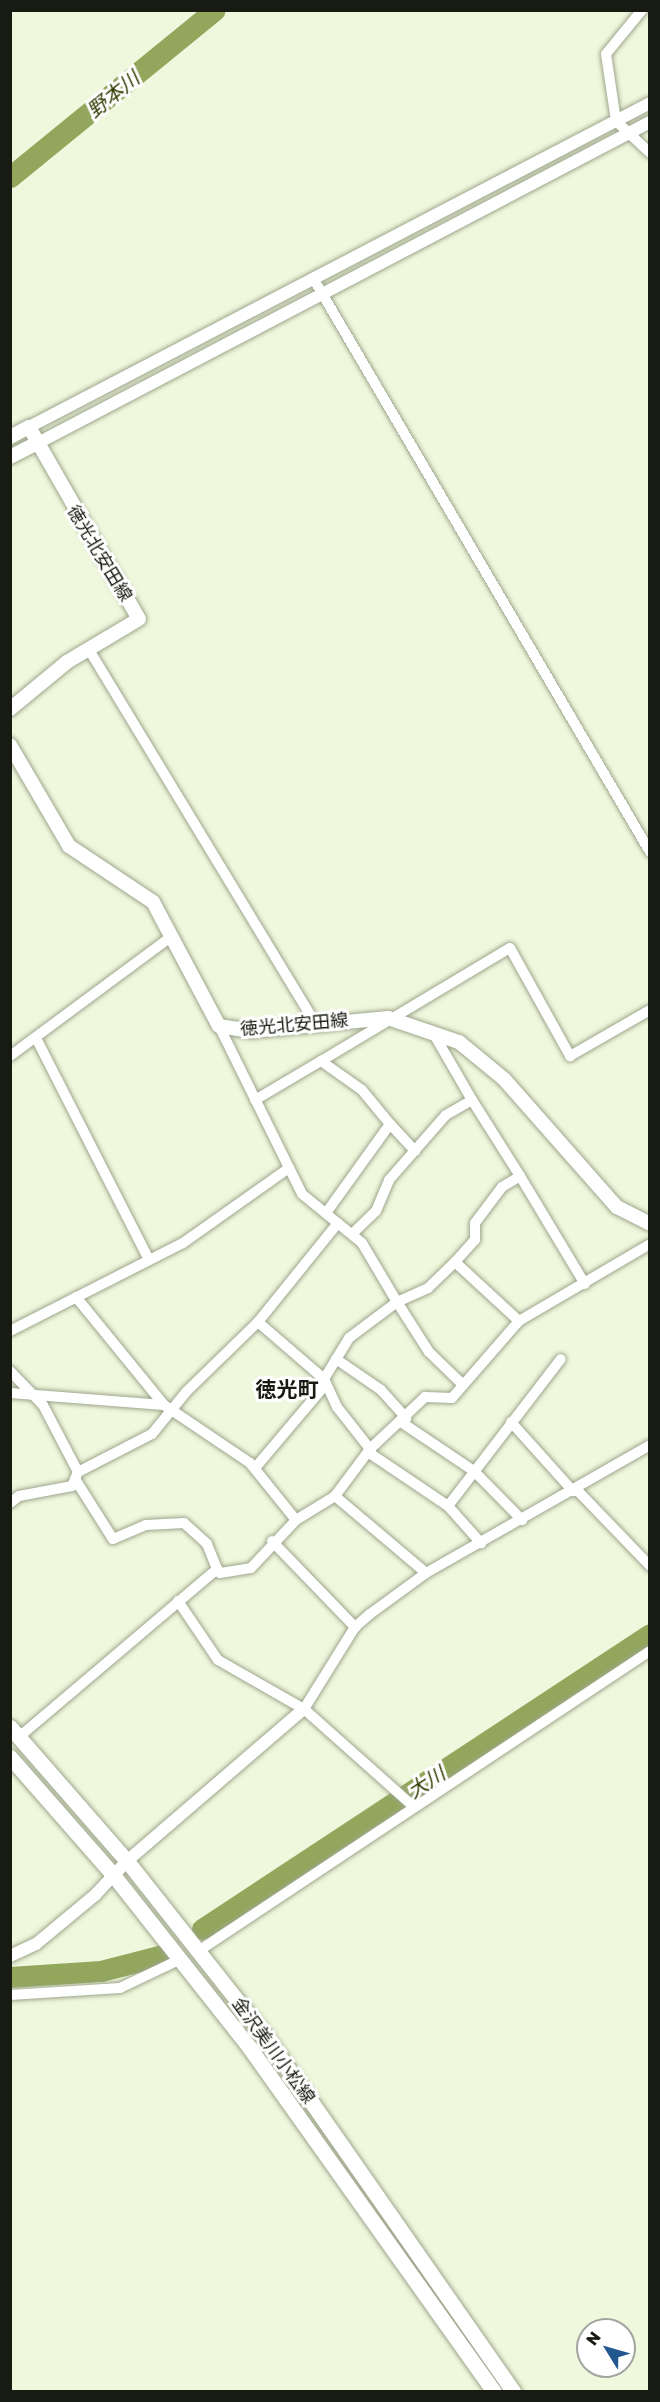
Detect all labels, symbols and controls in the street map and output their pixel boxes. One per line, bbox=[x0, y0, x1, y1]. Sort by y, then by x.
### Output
water label: 野本川 bbox=[82, 66, 144, 122]
street label: 徳光北安田線 bbox=[63, 501, 137, 605]
street label: 徳光北安田線 bbox=[239, 1009, 349, 1039]
district label: 徳光町 bbox=[256, 1376, 318, 1402]
water label: 大川 bbox=[403, 1761, 449, 1803]
street label: 金沢美川小松線 bbox=[228, 1993, 320, 2107]
north arrow bbox=[576, 2318, 636, 2378]
text: N bbox=[582, 2327, 605, 2349]

